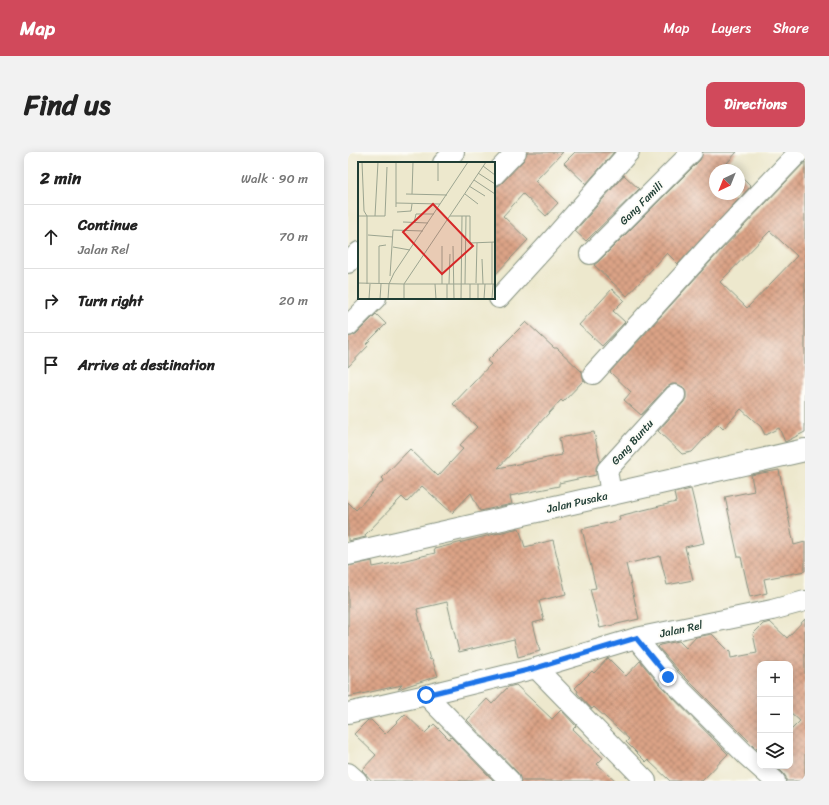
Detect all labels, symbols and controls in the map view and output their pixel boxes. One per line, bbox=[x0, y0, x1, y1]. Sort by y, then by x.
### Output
text: Map bbox=[20, 12, 55, 45]
text: Map bbox=[664, 16, 689, 41]
text: Layers bbox=[711, 16, 751, 41]
text: Share bbox=[773, 16, 809, 41]
text: Find us bbox=[24, 80, 111, 129]
button: Directions bbox=[706, 82, 805, 127]
inset map bbox=[358, 162, 495, 299]
text: 2 min bbox=[40, 163, 81, 193]
north arrow bbox=[709, 164, 745, 200]
text: Walk · 90 m bbox=[241, 167, 308, 190]
street label: Gang Famili bbox=[615, 176, 669, 230]
text: Continue bbox=[78, 212, 138, 238]
text: 70 m bbox=[279, 225, 308, 248]
icon: ahead bbox=[40, 226, 62, 248]
text: Jalan Rel bbox=[78, 238, 129, 261]
text: Turn right bbox=[78, 288, 143, 314]
text: 20 m bbox=[279, 289, 308, 312]
icon: right bbox=[40, 290, 62, 312]
text: Arrive at destination bbox=[78, 352, 215, 378]
icon: arrive bbox=[40, 354, 62, 376]
street label: Gang Buntu bbox=[606, 415, 658, 470]
street label: Jalan Pusaka bbox=[544, 486, 610, 519]
street label: Jalan Rel bbox=[657, 616, 705, 643]
map controls bbox=[757, 661, 793, 769]
button: + bbox=[757, 661, 793, 697]
route end bbox=[659, 668, 677, 686]
route start bbox=[417, 686, 435, 704]
button: − bbox=[757, 697, 793, 733]
button: layers bbox=[757, 733, 793, 769]

